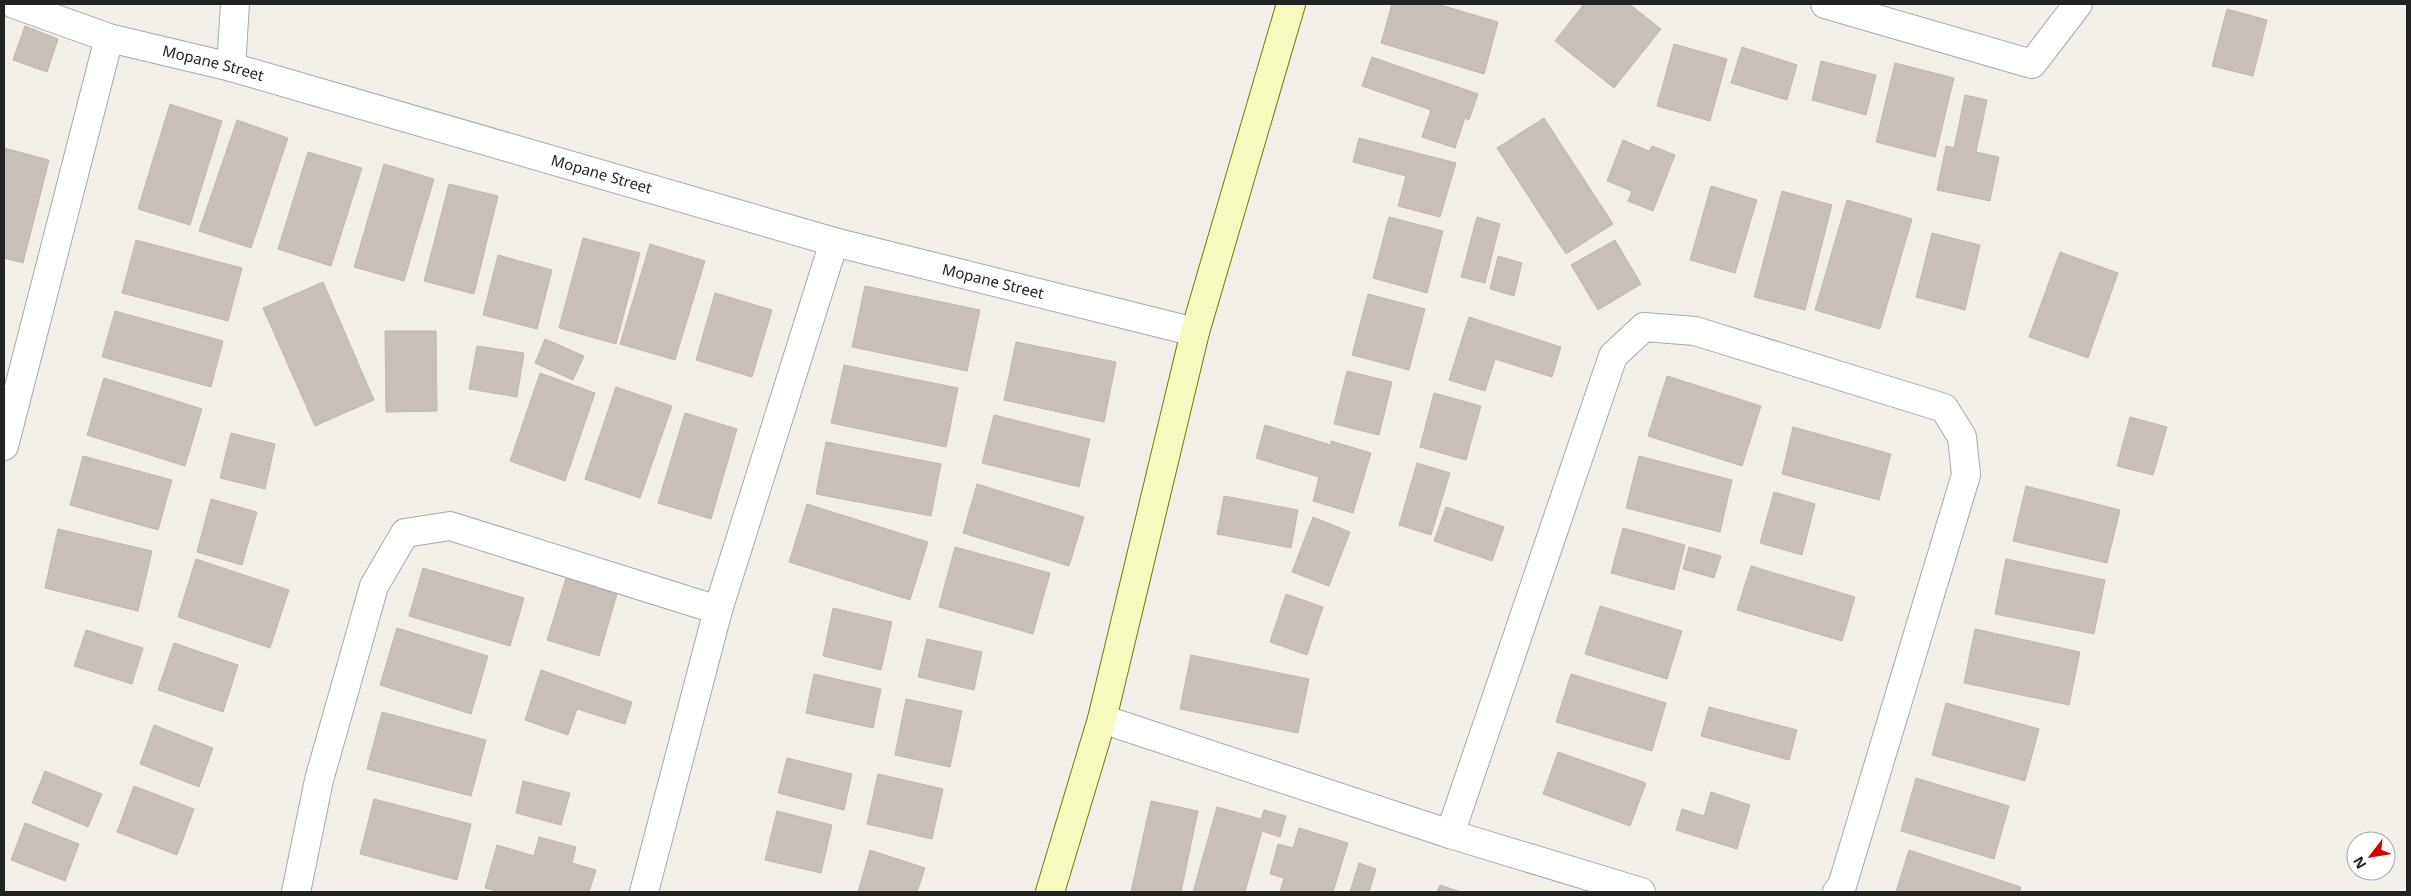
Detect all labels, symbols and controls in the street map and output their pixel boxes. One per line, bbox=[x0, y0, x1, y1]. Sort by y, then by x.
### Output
street label: Mopane Street bbox=[161, 40, 267, 85]
street label: Mopane Street bbox=[549, 149, 655, 198]
street label: Mopane Street bbox=[940, 258, 1047, 303]
north arrow bbox=[2346, 831, 2396, 881]
text: N bbox=[2348, 853, 2371, 873]

